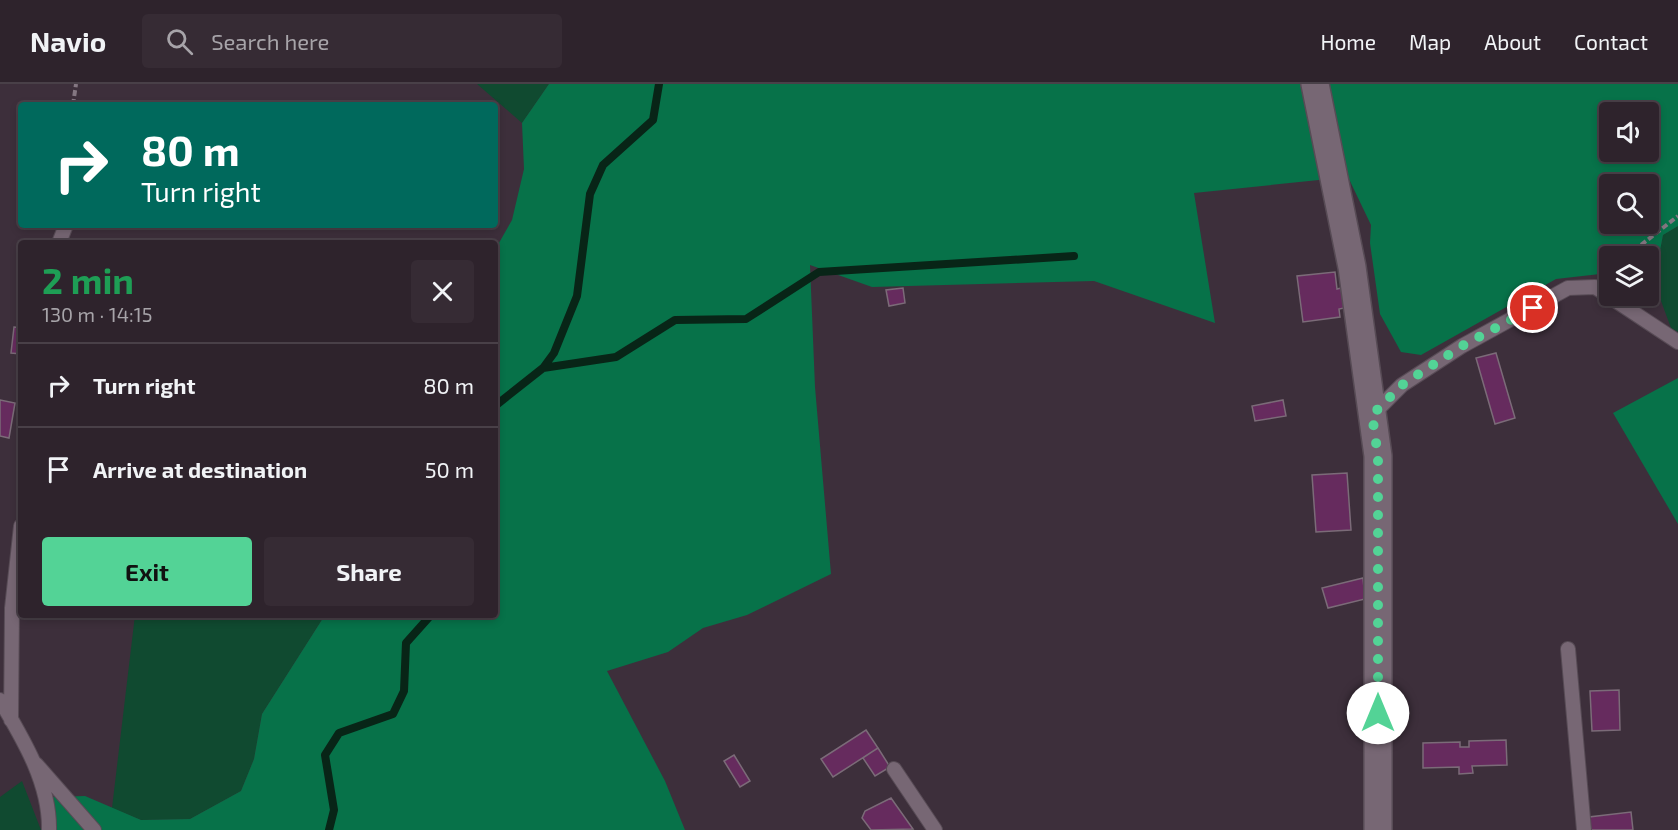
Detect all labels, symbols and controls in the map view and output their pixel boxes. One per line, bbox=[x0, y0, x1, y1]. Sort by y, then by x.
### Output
search box bbox=[142, 14, 562, 68]
text: Navio bbox=[30, 24, 106, 58]
icon: search bbox=[163, 25, 196, 58]
text: Search here bbox=[211, 28, 329, 54]
text: Home bbox=[1320, 29, 1376, 54]
text: Map bbox=[1409, 29, 1451, 54]
text: About bbox=[1484, 29, 1541, 54]
text: Contact bbox=[1574, 29, 1648, 54]
map controls bbox=[1599, 102, 1659, 306]
button: sound bbox=[1599, 102, 1659, 162]
text: 80 m bbox=[141, 124, 240, 174]
icon: right bbox=[42, 126, 120, 204]
button: search bbox=[1599, 174, 1659, 234]
text: Turn right bbox=[141, 175, 261, 207]
button: layers bbox=[1599, 246, 1659, 306]
text: 2 min bbox=[42, 258, 134, 301]
button: close bbox=[411, 260, 474, 323]
pin bbox=[1507, 282, 1558, 333]
icon: arrive bbox=[1516, 291, 1549, 324]
text: 130 m · 14:15 bbox=[42, 302, 152, 326]
icon: right bbox=[42, 369, 75, 402]
text: Turn right bbox=[93, 372, 195, 398]
text: 80 m bbox=[423, 372, 474, 398]
icon: arrive bbox=[42, 453, 75, 486]
text: Arrive at destination bbox=[93, 456, 307, 482]
text: 50 m bbox=[425, 456, 474, 482]
button: Exit bbox=[42, 537, 252, 606]
button: Share bbox=[264, 537, 474, 606]
position arrow bbox=[1346, 681, 1410, 745]

